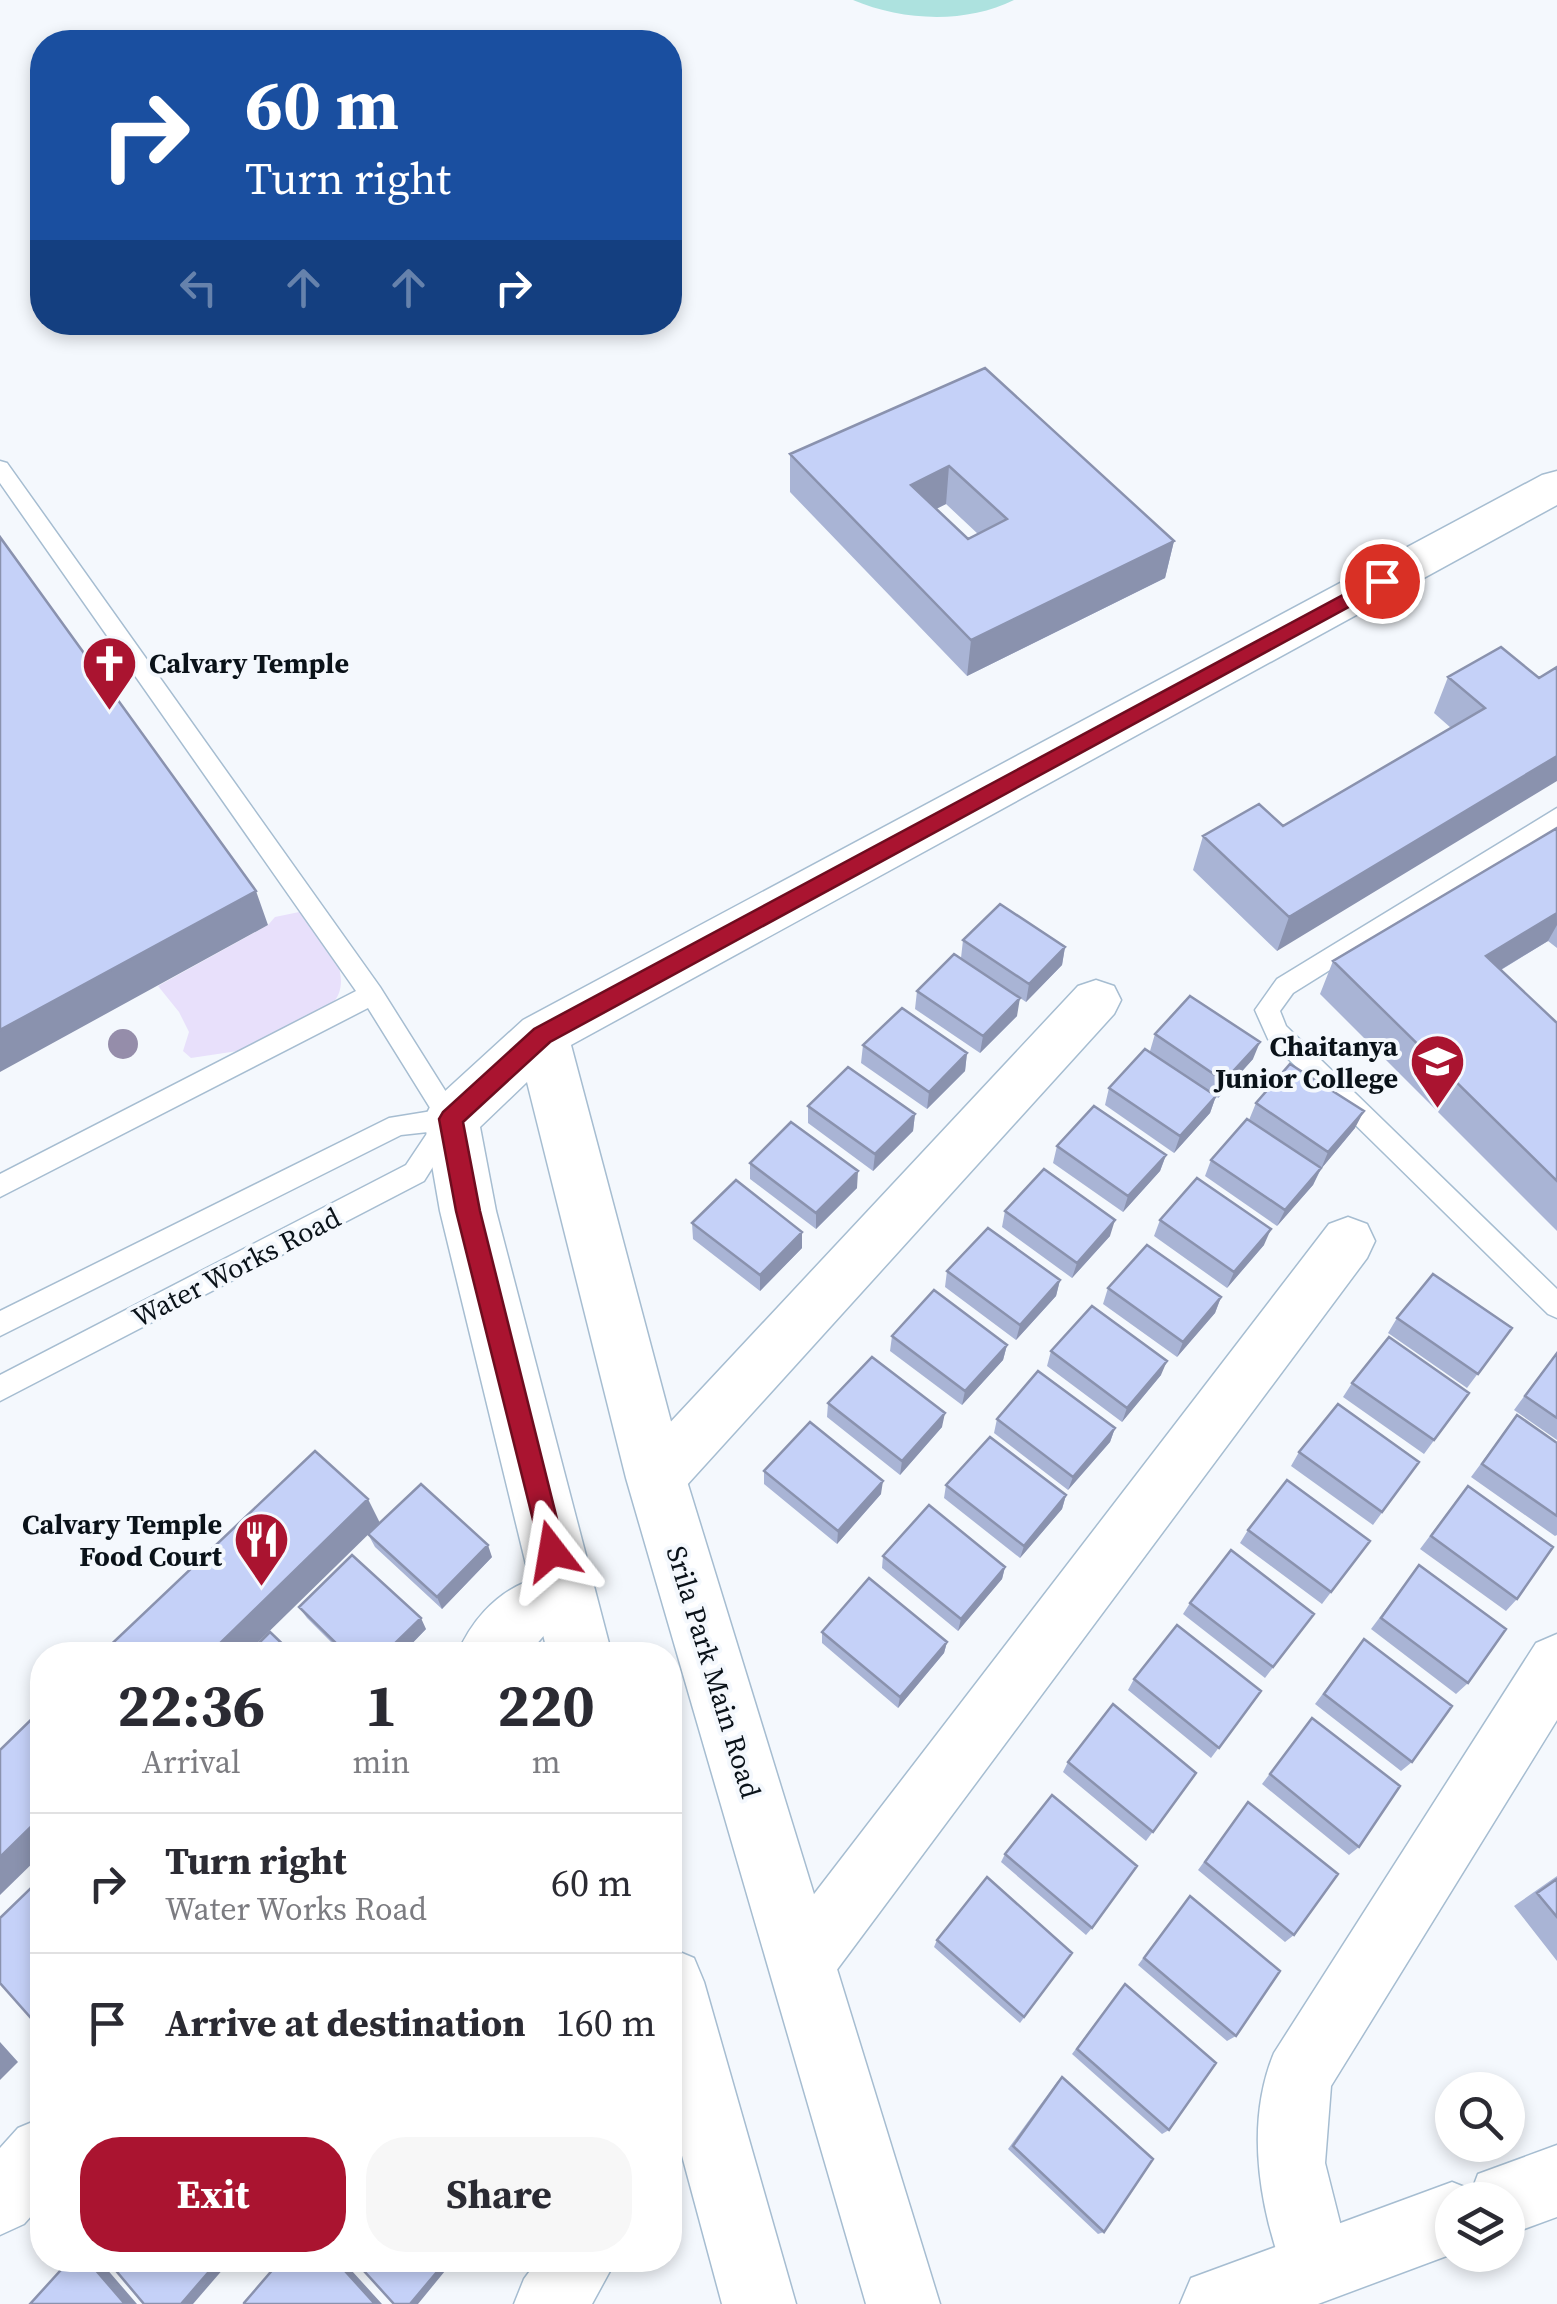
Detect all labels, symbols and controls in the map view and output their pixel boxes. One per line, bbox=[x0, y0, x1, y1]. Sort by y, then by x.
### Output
text: 60 m bbox=[245, 56, 399, 152]
icon: right bbox=[80, 70, 210, 200]
text: Turn right bbox=[245, 147, 451, 209]
icon: left bbox=[171, 260, 226, 315]
icon: ahead bbox=[276, 260, 331, 315]
icon: ahead bbox=[381, 260, 436, 315]
icon: right bbox=[486, 260, 541, 315]
pin bbox=[1340, 539, 1425, 624]
icon: arrive bbox=[1355, 554, 1410, 609]
church icon: Calvary Temple bbox=[80, 633, 140, 712]
place label: Calvary Temple bbox=[149, 644, 349, 682]
place label: Chaitanya Junior College bbox=[1213, 1027, 1398, 1097]
school or university icon: Chaitanya Junior College bbox=[1407, 1032, 1467, 1111]
street label: Water Works Road bbox=[125, 1198, 347, 1336]
position arrow bbox=[500, 1499, 604, 1603]
place label: Calvary Temple Food Court bbox=[22, 1505, 223, 1575]
restaurant icon: Calvary Temple Food Court bbox=[231, 1510, 291, 1589]
street label: Srila Park Main Road bbox=[658, 1541, 770, 1803]
text: 22:36 bbox=[117, 1664, 265, 1746]
text: 1 bbox=[365, 1664, 398, 1746]
text: 220 bbox=[497, 1664, 595, 1746]
text: Arrival bbox=[142, 1740, 241, 1784]
text: min bbox=[352, 1740, 410, 1784]
text: m bbox=[532, 1740, 560, 1784]
text: Turn right bbox=[165, 1835, 347, 1887]
icon: right bbox=[80, 1856, 135, 1911]
text: 60 m bbox=[551, 1857, 632, 1909]
text: Water Works Road bbox=[165, 1887, 427, 1931]
icon: arrive bbox=[80, 1996, 135, 2051]
text: Arrive at destination bbox=[165, 1997, 526, 2049]
text: 160 m bbox=[556, 1997, 656, 2049]
map controls bbox=[1435, 2072, 1525, 2272]
button: search bbox=[1435, 2072, 1525, 2162]
button: Exit bbox=[80, 2137, 346, 2252]
button: Share bbox=[366, 2137, 632, 2252]
button: layers bbox=[1435, 2182, 1525, 2272]

